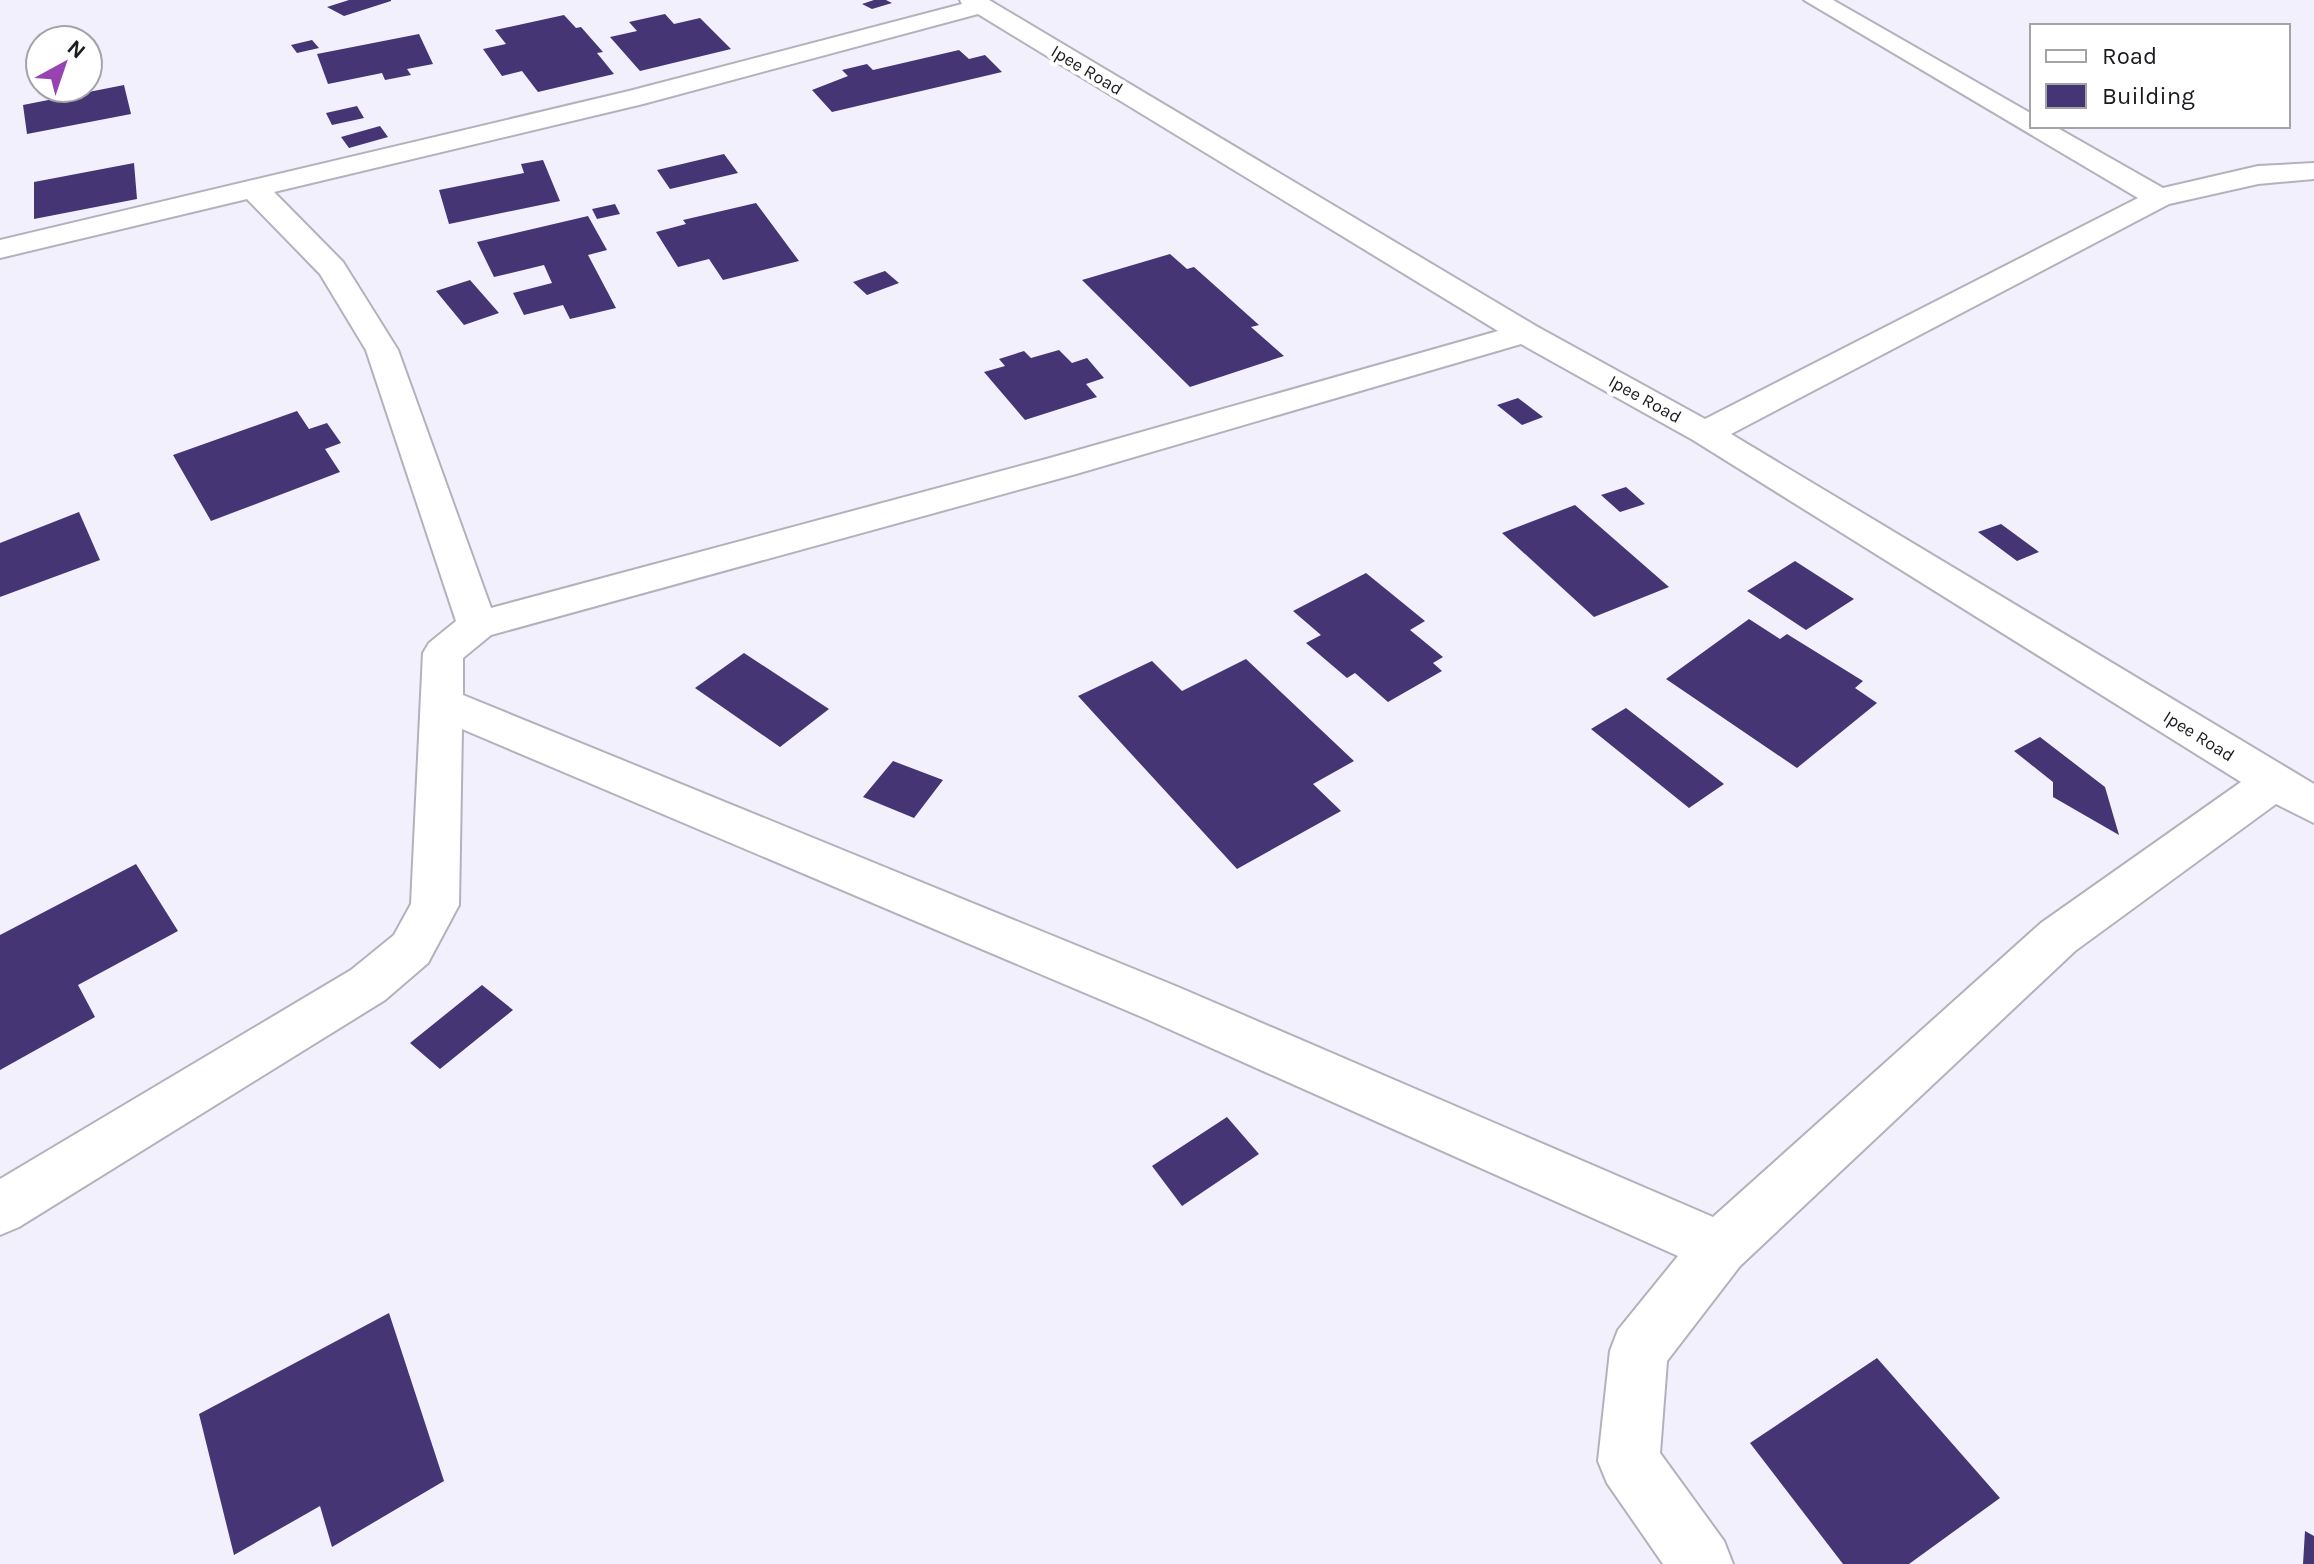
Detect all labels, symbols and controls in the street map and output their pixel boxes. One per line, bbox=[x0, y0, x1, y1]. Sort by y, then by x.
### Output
north arrow bbox=[24, 24, 104, 104]
legend bbox=[2030, 24, 2290, 128]
text: N bbox=[62, 34, 91, 64]
street label: Ipee Road bbox=[1047, 40, 1127, 100]
text: Road bbox=[2102, 42, 2157, 70]
text: Building bbox=[2102, 82, 2195, 110]
street label: Ipee Road bbox=[1605, 370, 1685, 428]
street label: Ipee Road bbox=[2159, 706, 2239, 766]

